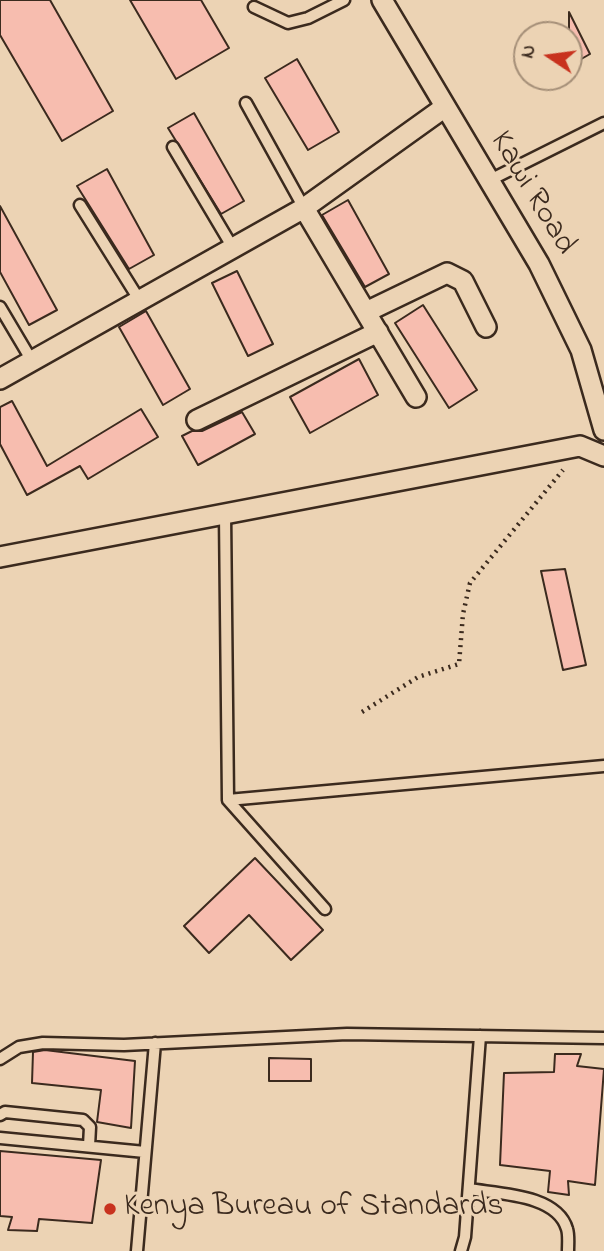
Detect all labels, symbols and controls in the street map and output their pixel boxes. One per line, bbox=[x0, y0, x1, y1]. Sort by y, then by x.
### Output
north arrow bbox=[513, 21, 583, 91]
text: N bbox=[514, 42, 544, 61]
street label: Kawi Road bbox=[479, 125, 583, 263]
place label: Kenya Bureau of Standards bbox=[124, 1190, 503, 1228]
marker: Kenya Bureau of Standards bbox=[102, 1201, 118, 1217]

